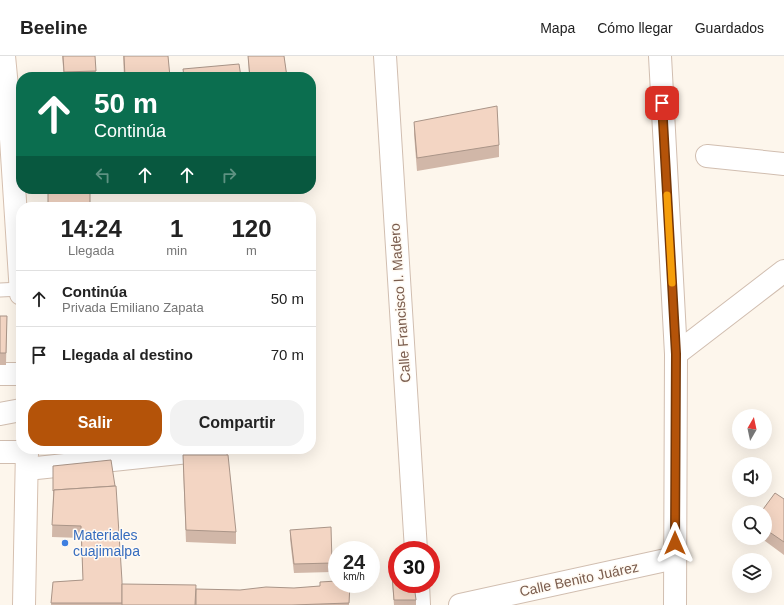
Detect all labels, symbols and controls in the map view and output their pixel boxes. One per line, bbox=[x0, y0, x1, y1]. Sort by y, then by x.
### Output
text: Beeline bbox=[20, 17, 88, 38]
text: Mapa bbox=[540, 20, 575, 36]
text: Cómo llegar bbox=[597, 20, 673, 36]
text: Guardados bbox=[695, 20, 764, 36]
pin bbox=[645, 86, 679, 120]
icon: ahead bbox=[28, 88, 80, 140]
text: 50 m bbox=[94, 88, 158, 119]
icon: arrive bbox=[651, 92, 673, 114]
text: Continúa bbox=[94, 121, 166, 141]
icon: left bbox=[92, 164, 114, 186]
icon: ahead bbox=[134, 164, 156, 186]
icon: ahead bbox=[176, 164, 198, 186]
icon: right bbox=[218, 164, 240, 186]
text: 14:24 bbox=[60, 215, 122, 242]
text: 1 bbox=[170, 215, 183, 242]
text: 120 bbox=[232, 215, 272, 242]
street label: Calle Francisco I. Madero bbox=[386, 223, 414, 383]
text: Llegada bbox=[68, 243, 114, 258]
text: min bbox=[166, 243, 187, 258]
text: m bbox=[246, 243, 257, 258]
text: Continúa bbox=[62, 283, 127, 300]
icon: ahead bbox=[28, 288, 50, 310]
text: 50 m bbox=[271, 290, 304, 307]
text: Privada Emiliano Zapata bbox=[62, 300, 204, 315]
icon: arrive bbox=[28, 344, 50, 366]
text: Llegada al destino bbox=[62, 346, 193, 363]
text: 70 m bbox=[271, 346, 304, 363]
button: Salir bbox=[28, 400, 162, 446]
button: Compartir bbox=[170, 400, 304, 446]
north arrow bbox=[732, 409, 772, 449]
map controls bbox=[732, 409, 772, 593]
button: sound bbox=[732, 457, 772, 497]
button: search bbox=[732, 505, 772, 545]
position arrow bbox=[654, 522, 696, 564]
place label: Materiales cuajimalpa bbox=[73, 527, 140, 559]
marker: Materiales cuajimalpa bbox=[60, 538, 70, 548]
speed limit sign: 30 bbox=[388, 541, 440, 593]
text: 24 bbox=[343, 551, 365, 573]
button: layers bbox=[732, 553, 772, 593]
street label: Calle Benito Juárez bbox=[518, 559, 640, 599]
text: km/h bbox=[343, 571, 365, 582]

